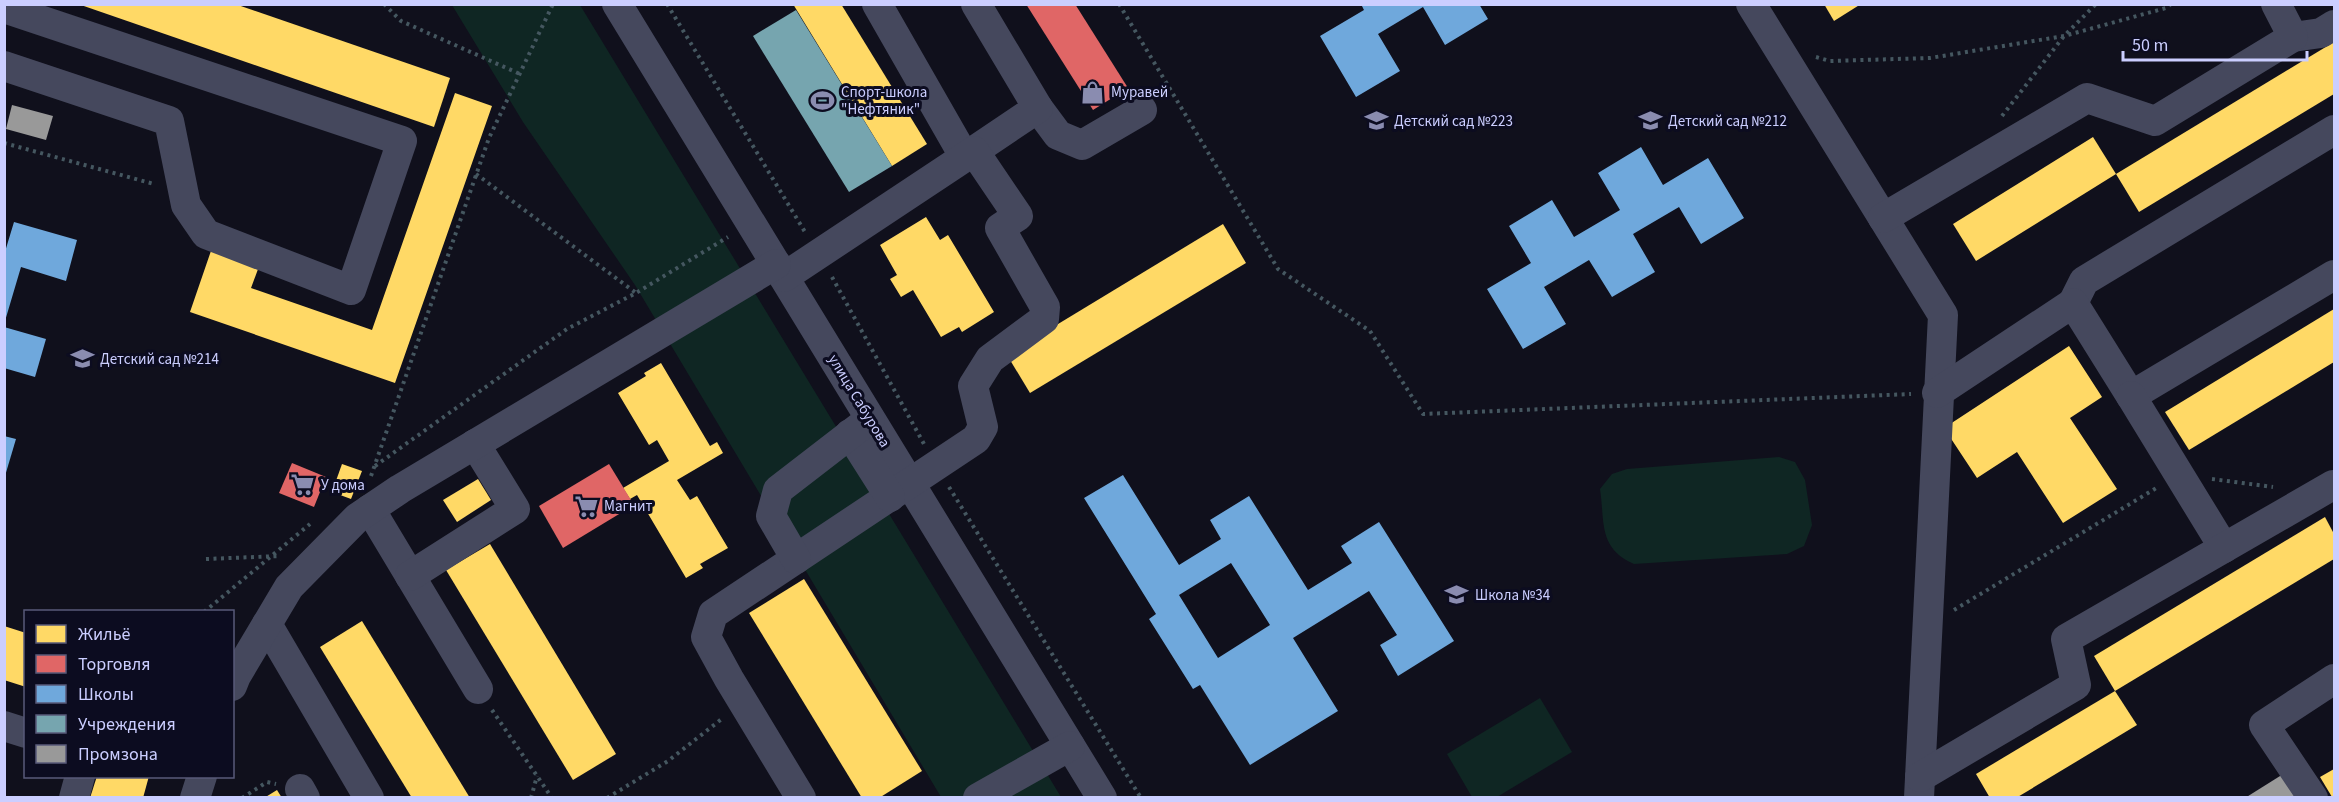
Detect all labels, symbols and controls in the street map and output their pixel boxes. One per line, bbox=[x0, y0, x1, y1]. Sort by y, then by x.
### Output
scale bar bbox=[2123, 24, 2308, 62]
text: 50 m bbox=[2132, 33, 2168, 58]
shop icon: Муравей bbox=[1080, 79, 1106, 105]
place label: Спорт-школа "Нефтяник" bbox=[841, 82, 927, 120]
place label: Муравей bbox=[1111, 82, 1168, 103]
sports icon: Спорт-школа "Нефтяник" bbox=[810, 88, 836, 114]
school or university icon: Детский сад №223 bbox=[1363, 108, 1389, 134]
school or university icon: Детский сад №212 bbox=[1637, 108, 1663, 134]
place label: Детский сад №223 bbox=[1394, 111, 1513, 132]
place label: Детский сад №212 bbox=[1668, 111, 1787, 132]
school or university icon: Детский сад №214 bbox=[69, 346, 95, 372]
place label: Детский сад №214 bbox=[100, 349, 219, 370]
street label: улица Сабурова bbox=[823, 351, 895, 451]
supermarket icon: У дома bbox=[290, 472, 316, 498]
place label: У дома bbox=[321, 475, 365, 496]
supermarket icon: Магнит bbox=[573, 493, 599, 519]
place label: Магнит bbox=[604, 496, 653, 517]
school or university icon: Школа №34 bbox=[1444, 582, 1470, 608]
place label: Школа №34 bbox=[1475, 585, 1551, 606]
legend bbox=[24, 610, 234, 778]
text: Жильё bbox=[78, 622, 131, 647]
text: Торговля bbox=[78, 652, 151, 677]
text: Школы bbox=[78, 682, 134, 707]
text: Учреждения bbox=[78, 712, 176, 737]
text: Промзона bbox=[78, 742, 158, 767]

